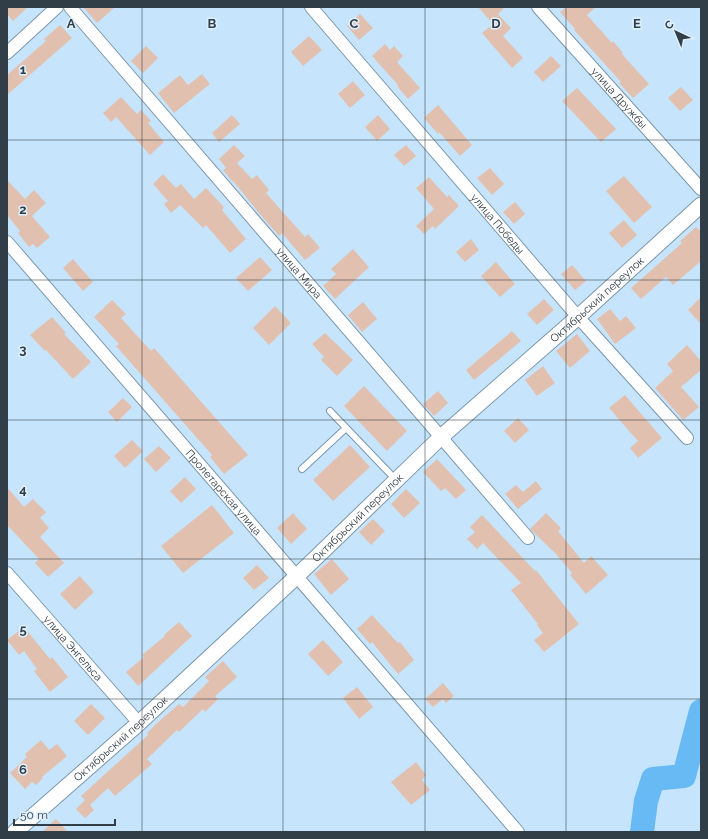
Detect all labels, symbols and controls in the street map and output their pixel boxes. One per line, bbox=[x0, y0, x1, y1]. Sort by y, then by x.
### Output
north arrow bbox=[656, 12, 696, 52]
text: A bbox=[67, 16, 76, 31]
text: B bbox=[208, 16, 217, 31]
text: C bbox=[350, 16, 359, 31]
text: D bbox=[491, 16, 501, 31]
text: E bbox=[633, 16, 641, 31]
text: С bbox=[662, 18, 677, 32]
text: 1 bbox=[20, 62, 27, 77]
street label: улица Дружбы bbox=[589, 65, 650, 131]
street label: улица Победы bbox=[468, 191, 527, 257]
text: 2 bbox=[19, 202, 27, 217]
street label: улица Мира bbox=[274, 245, 325, 301]
street label: Октябрьский переулок bbox=[547, 254, 647, 345]
text: 3 bbox=[19, 342, 27, 357]
street label: Пролетарская улица bbox=[183, 447, 264, 538]
street label: Октябрьский переулок bbox=[309, 470, 406, 565]
text: 4 bbox=[19, 482, 27, 497]
street label: улица Энгельса bbox=[41, 613, 105, 683]
text: 5 bbox=[19, 622, 27, 637]
street label: Октябрьский переулок bbox=[71, 693, 171, 784]
text: 6 bbox=[19, 762, 27, 777]
scale bar bbox=[14, 801, 115, 827]
text: 50 m bbox=[20, 808, 48, 822]

